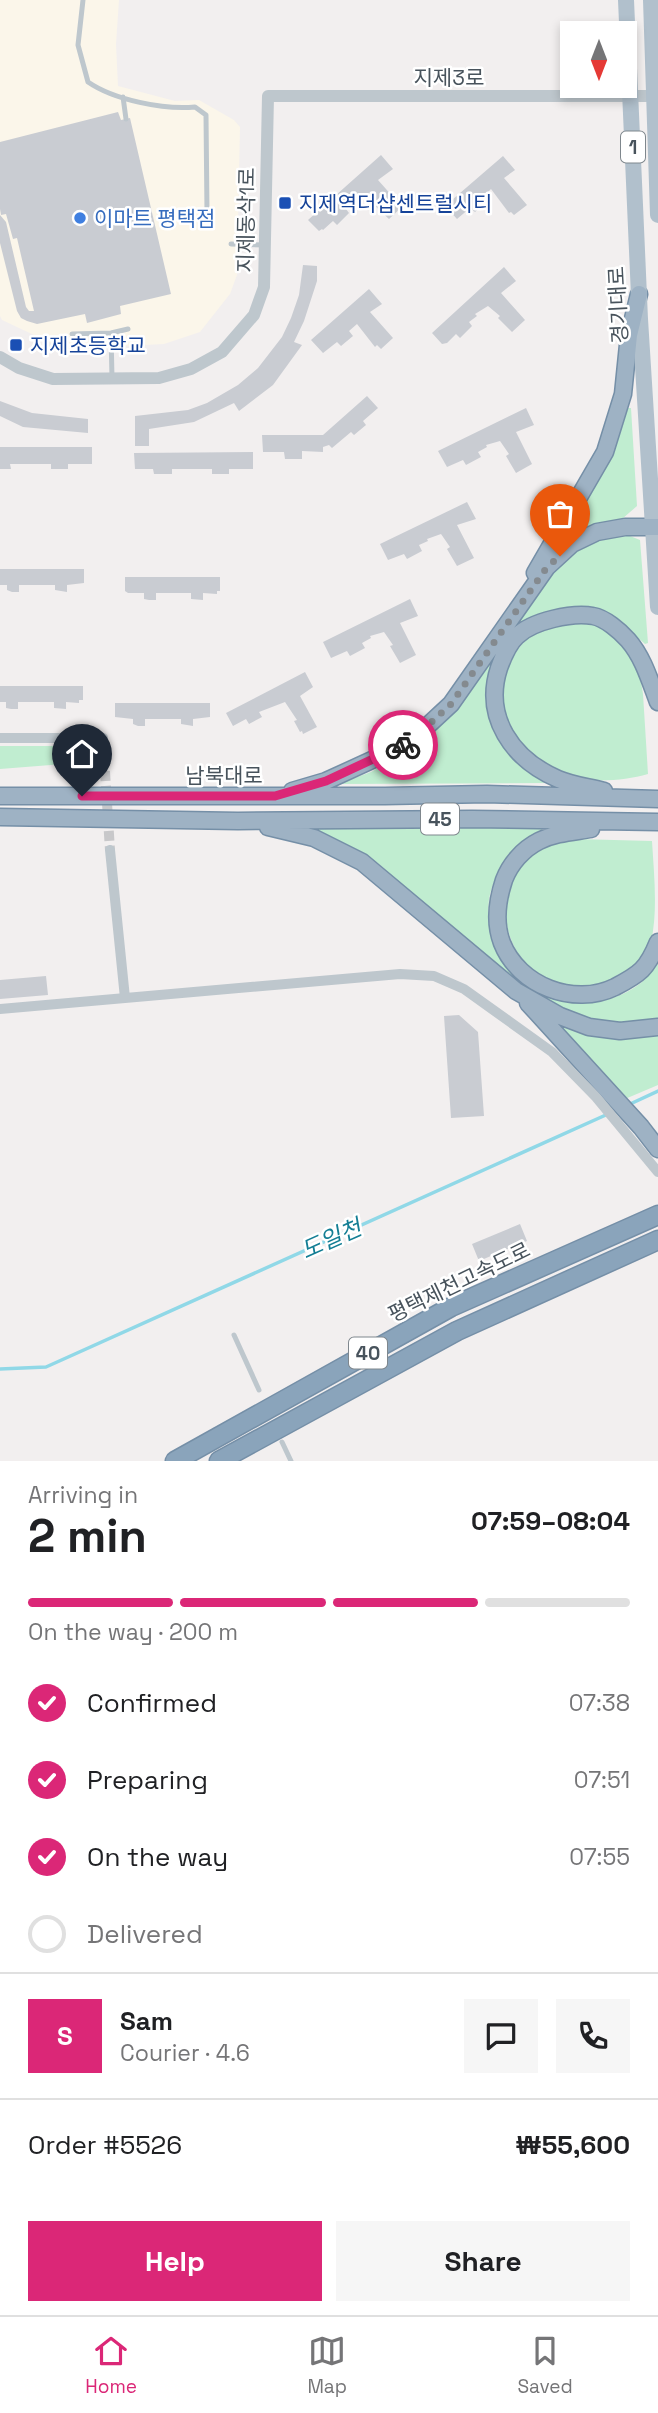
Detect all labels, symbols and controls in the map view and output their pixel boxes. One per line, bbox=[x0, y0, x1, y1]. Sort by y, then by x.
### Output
north arrow bbox=[560, 21, 637, 98]
map controls bbox=[560, 21, 637, 98]
street label: 지제3로 bbox=[414, 64, 484, 91]
road number: 1 bbox=[621, 132, 645, 162]
street label: 지제동삭1로 bbox=[232, 167, 260, 273]
place label: 지제역더샵센트럴시티 bbox=[299, 190, 492, 217]
marker: 지제역더샵센트럴시티 bbox=[277, 195, 293, 211]
place label: 이마트 평택점 bbox=[94, 205, 215, 232]
marker: 이마트 평택점 bbox=[72, 210, 88, 226]
street label: 경기대로 bbox=[602, 266, 634, 344]
place label: 지제초등학교 bbox=[30, 332, 146, 359]
marker: 지제초등학교 bbox=[8, 337, 24, 353]
pin bbox=[530, 484, 590, 556]
icon: bag bbox=[541, 495, 579, 533]
courier bbox=[368, 710, 438, 780]
pin bbox=[52, 724, 112, 796]
icon: bike bbox=[384, 726, 422, 764]
icon: home bbox=[63, 735, 101, 773]
street label: 남북대로 bbox=[185, 762, 263, 789]
road number: 45 bbox=[421, 804, 459, 834]
water label: 도일천 bbox=[296, 1211, 369, 1266]
street label: 평택제천고속도로 bbox=[384, 1236, 534, 1328]
road number: 40 bbox=[349, 1338, 387, 1368]
text: Arriving in bbox=[28, 1480, 138, 1510]
text: 07:59–08:04 bbox=[471, 1504, 630, 1538]
text: 2 min bbox=[28, 1507, 147, 1565]
text: On the way · 200 m bbox=[28, 1617, 238, 1647]
icon: check bbox=[28, 1684, 66, 1722]
text: Confirmed bbox=[87, 1686, 217, 1720]
text: 07:38 bbox=[569, 1688, 630, 1718]
icon: check bbox=[28, 1761, 66, 1799]
text: Preparing bbox=[87, 1763, 208, 1797]
text: 07:51 bbox=[574, 1765, 630, 1795]
icon: check bbox=[28, 1838, 66, 1876]
text: On the way bbox=[87, 1840, 228, 1874]
text: 07:55 bbox=[569, 1842, 630, 1872]
text: Delivered bbox=[87, 1917, 203, 1951]
button: chat bbox=[464, 1999, 538, 2073]
button: phone bbox=[556, 1999, 630, 2073]
text: Sam bbox=[120, 2004, 173, 2038]
text: S bbox=[57, 2019, 73, 2053]
text: Courier · 4.6 bbox=[120, 2038, 250, 2068]
text: Order #5526 bbox=[28, 2128, 182, 2162]
text: ₩55,600 bbox=[515, 2128, 630, 2162]
button: Help bbox=[28, 2221, 322, 2301]
button: Share bbox=[336, 2221, 630, 2301]
tab: Home bbox=[85, 2332, 137, 2399]
tab: Map bbox=[307, 2332, 347, 2399]
tab: Saved bbox=[517, 2332, 573, 2399]

